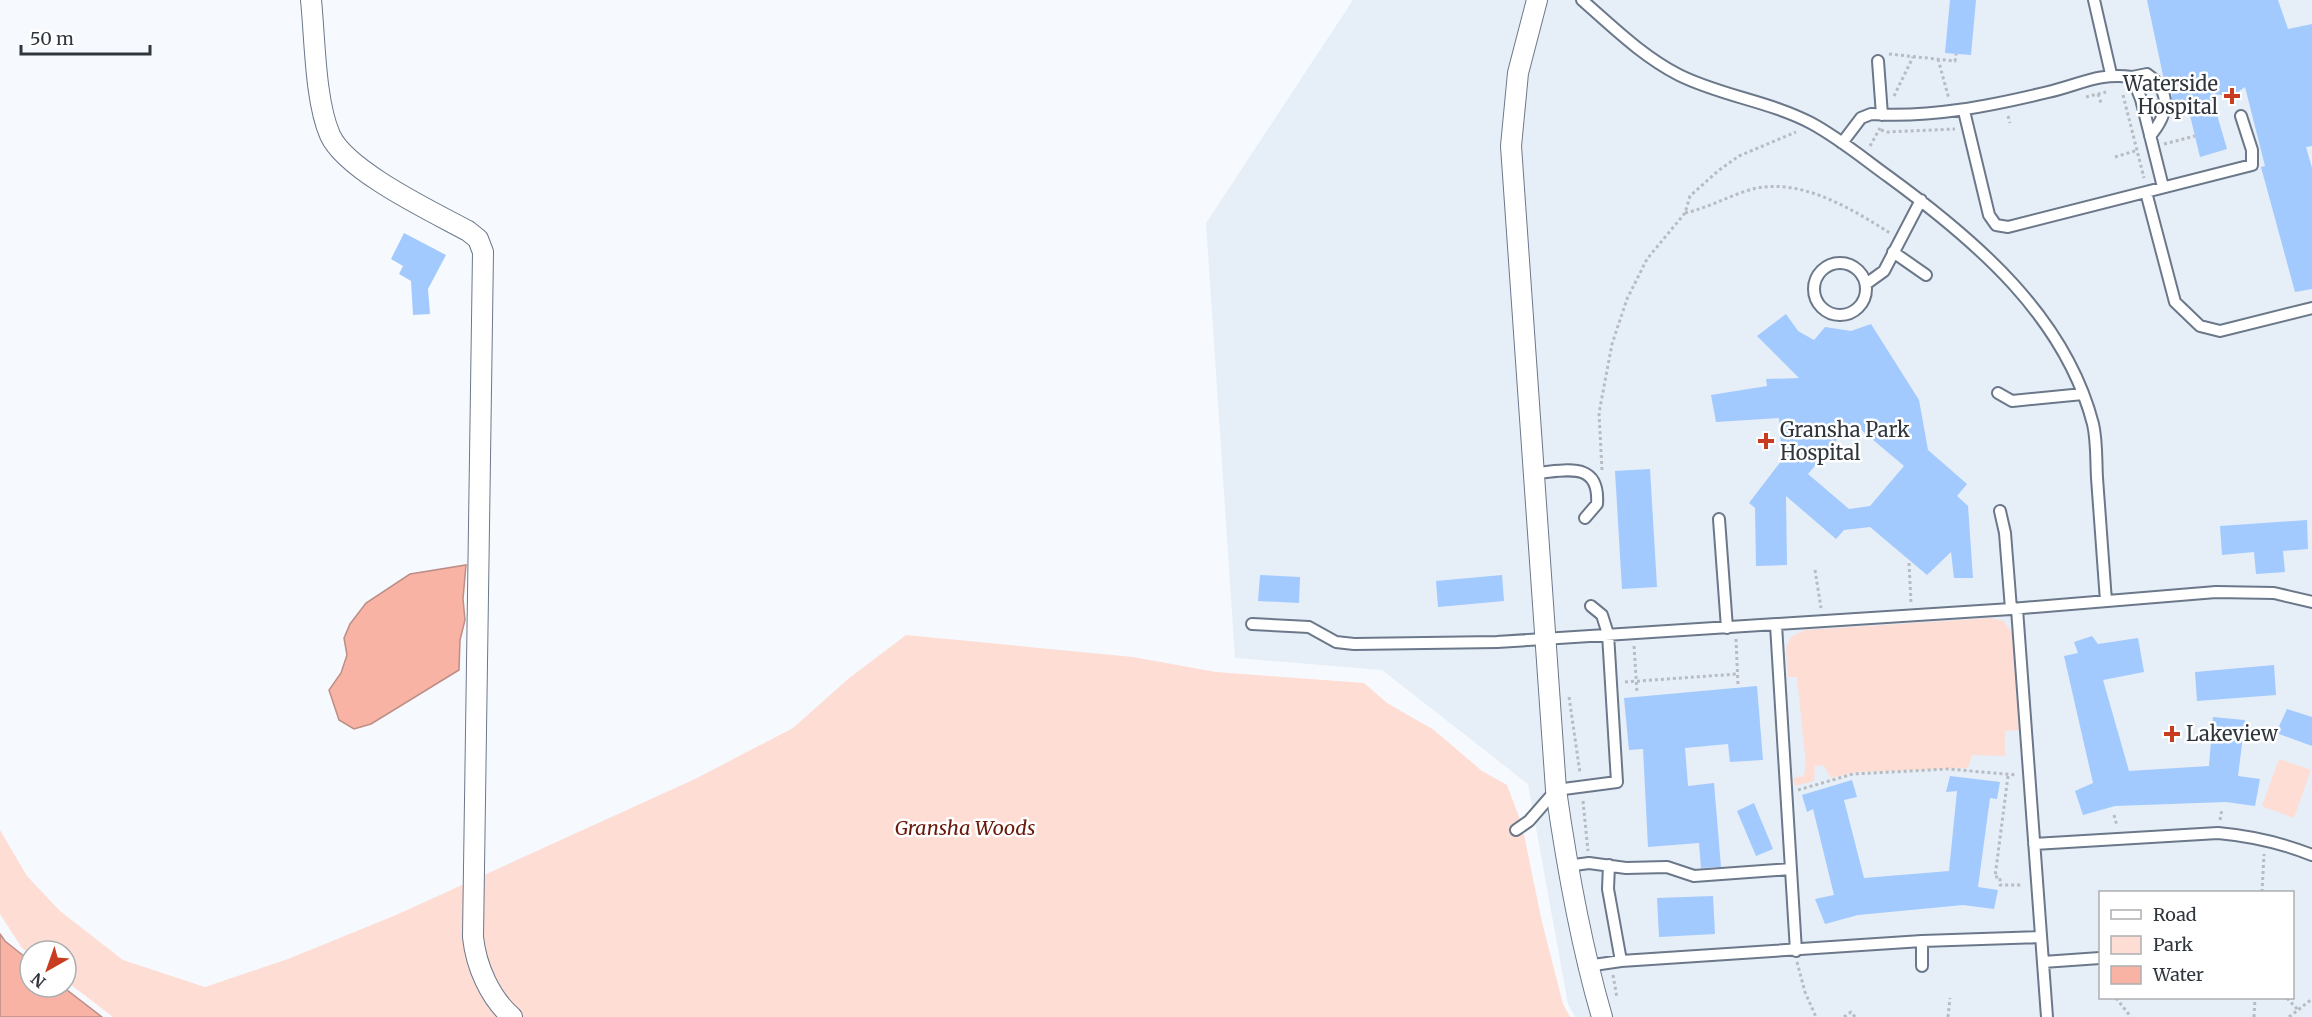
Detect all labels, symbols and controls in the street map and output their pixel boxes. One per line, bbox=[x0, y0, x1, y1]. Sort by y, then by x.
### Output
scale bar bbox=[21, 18, 150, 56]
text: 50 m bbox=[30, 27, 74, 50]
place label: Waterside Hospital bbox=[2122, 71, 2218, 119]
marker: Waterside Hospital bbox=[2223, 87, 2241, 105]
place label: Gransha Park Hospital bbox=[1780, 417, 1910, 465]
marker: Gransha Park Hospital bbox=[1757, 432, 1775, 450]
place label: Lakeview bbox=[2186, 721, 2279, 746]
marker: Lakeview bbox=[2163, 725, 2181, 743]
park label: Gransha Woods bbox=[895, 815, 1035, 840]
legend bbox=[2099, 891, 2294, 999]
text: Road bbox=[2153, 903, 2197, 926]
text: Park bbox=[2153, 933, 2194, 956]
north arrow bbox=[18, 939, 78, 999]
text: Water bbox=[2152, 963, 2204, 986]
text: N bbox=[27, 969, 50, 992]

